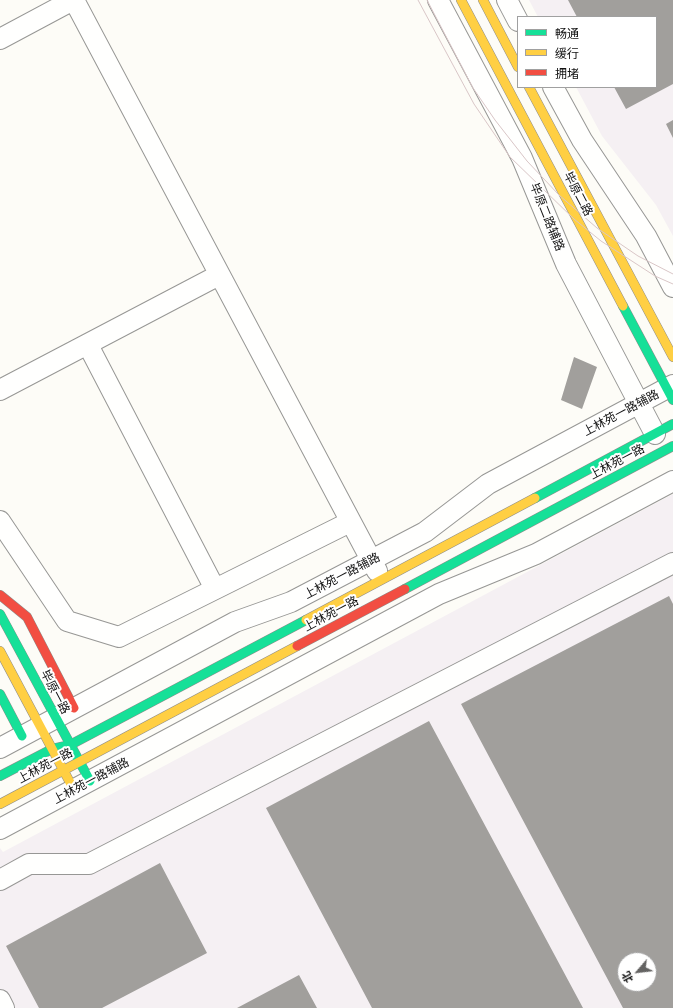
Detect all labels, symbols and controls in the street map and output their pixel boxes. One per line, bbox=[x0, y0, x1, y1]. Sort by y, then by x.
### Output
legend bbox=[517, 16, 657, 88]
text: 畅通 bbox=[555, 25, 579, 41]
text: 缓行 bbox=[555, 45, 579, 61]
text: 拥堵 bbox=[555, 65, 579, 81]
street label: 毕原二路 bbox=[560, 169, 596, 219]
street label: 毕原二路辅路 bbox=[527, 181, 567, 253]
street label: 上林苑一路辅路 bbox=[581, 387, 661, 439]
street label: 上林苑一路 bbox=[587, 442, 647, 482]
street label: 上林苑一路辅路 bbox=[302, 550, 382, 602]
street label: 上林苑一路 bbox=[301, 594, 361, 634]
street label: 毕原一路 bbox=[37, 667, 73, 717]
street label: 上林苑一路 bbox=[15, 746, 75, 786]
street label: 上林苑一路辅路 bbox=[51, 755, 131, 807]
north arrow bbox=[617, 952, 657, 992]
text: 北 bbox=[618, 969, 636, 986]

